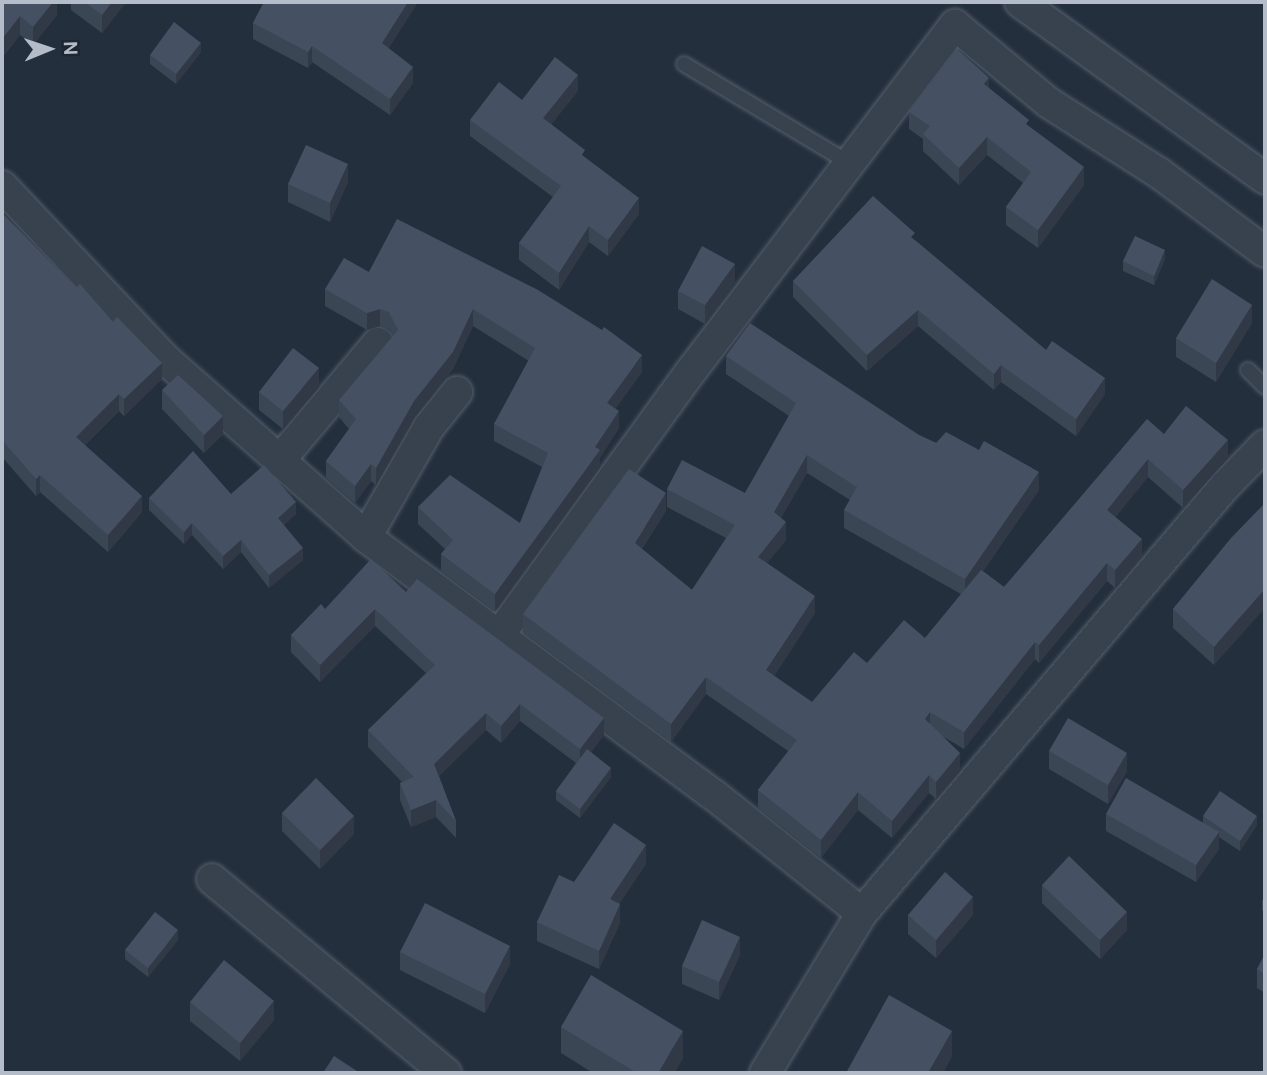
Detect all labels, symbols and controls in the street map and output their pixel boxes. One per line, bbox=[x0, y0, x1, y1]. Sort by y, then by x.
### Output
north arrow bbox=[14, 14, 84, 84]
text: N bbox=[58, 41, 83, 56]

